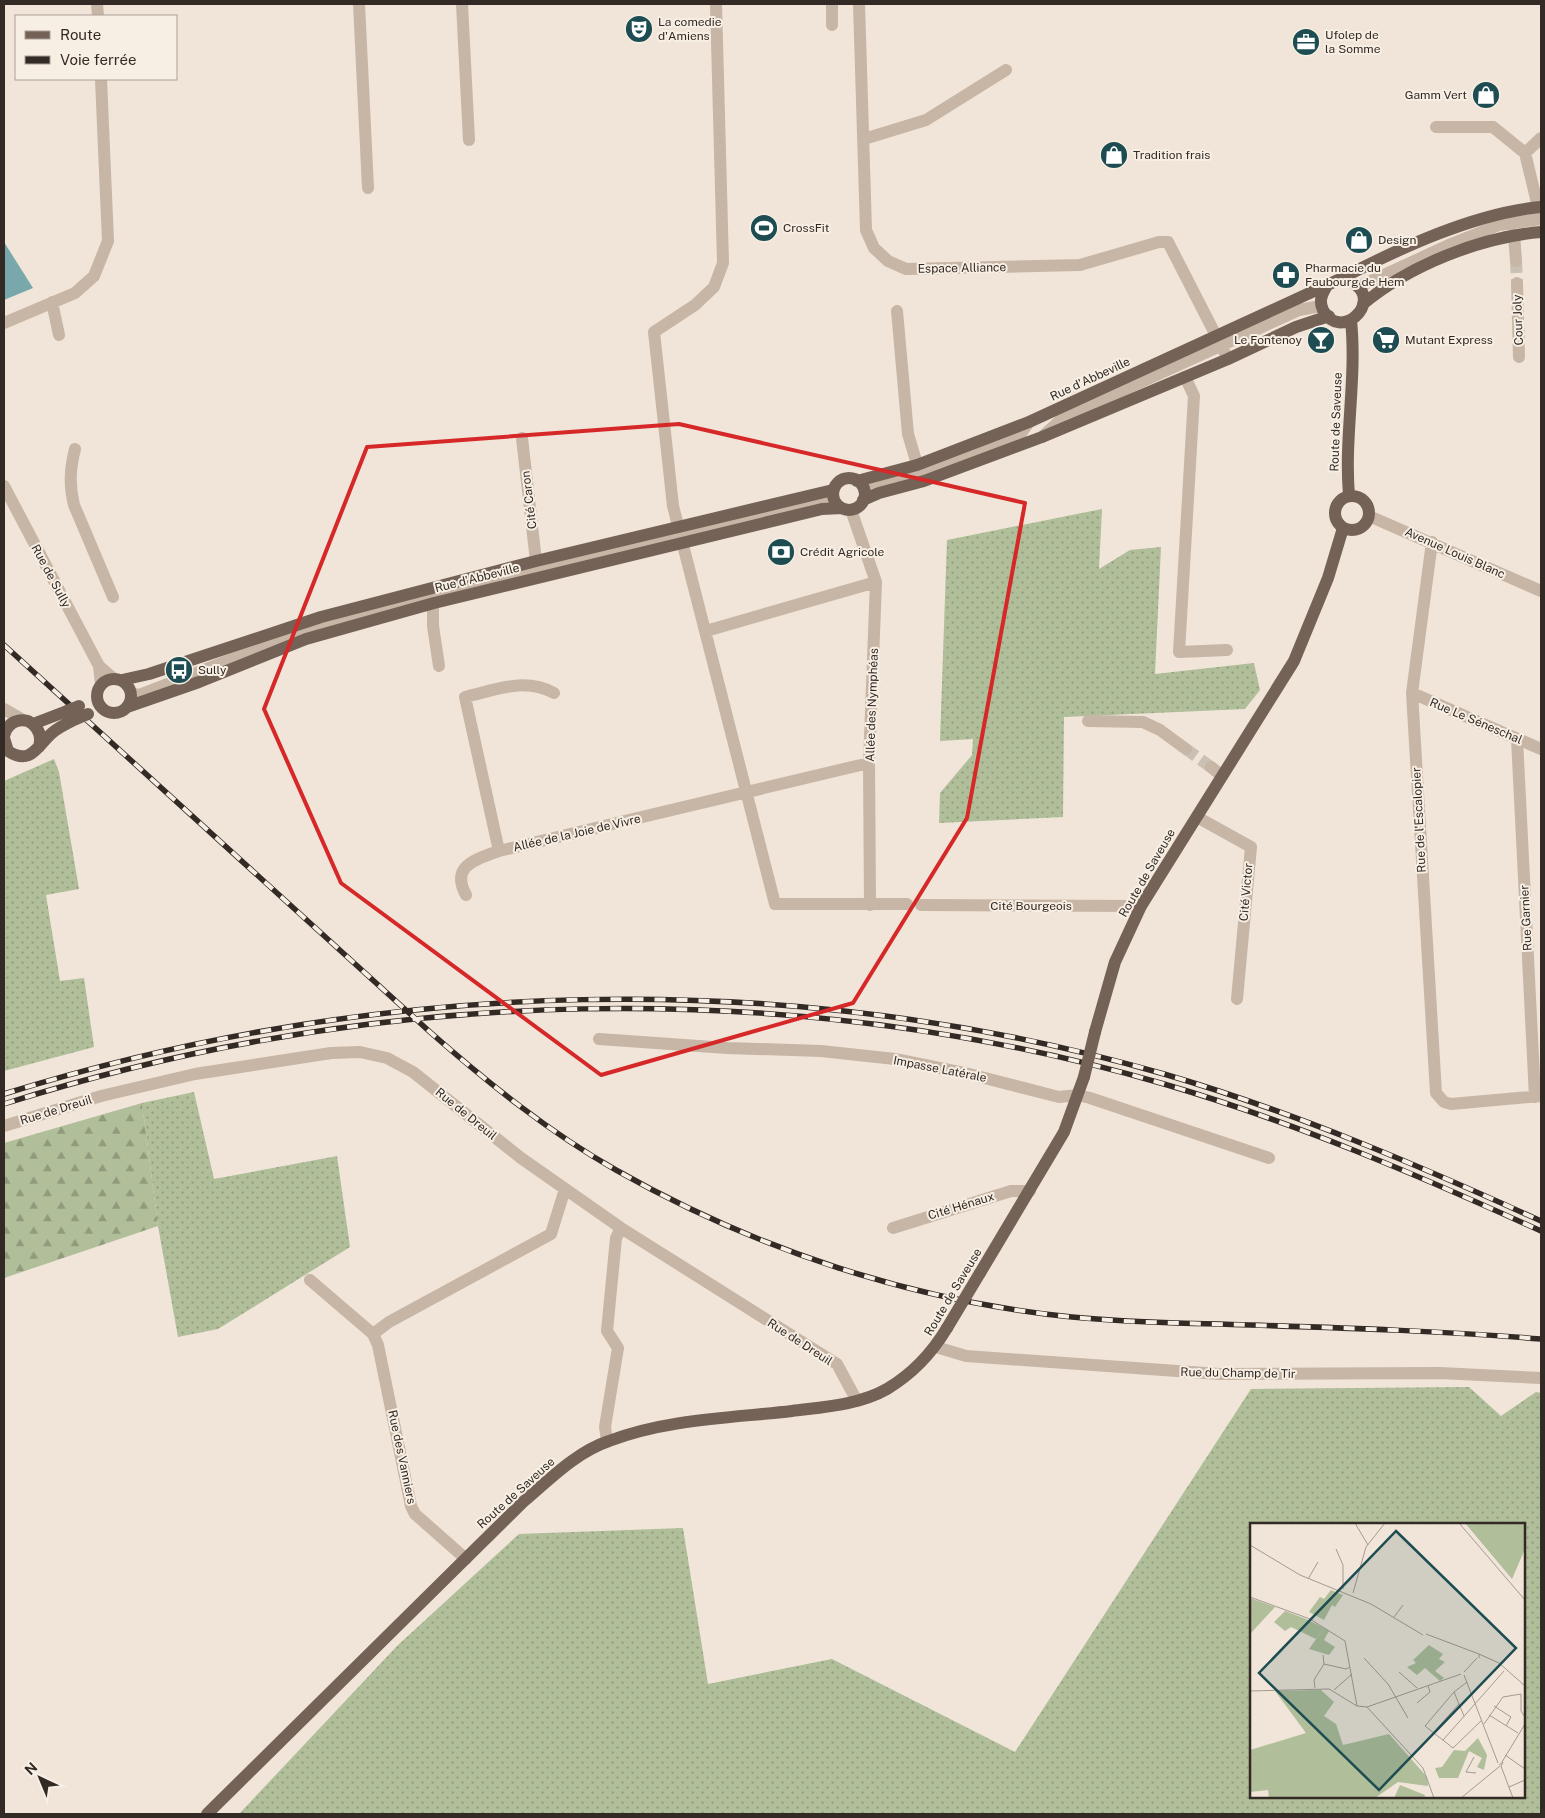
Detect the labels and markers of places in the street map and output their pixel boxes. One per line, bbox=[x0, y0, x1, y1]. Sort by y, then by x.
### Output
theatre icon: La comedie d'Amiens bbox=[624, 14, 654, 44]
place label: La comedie d'Amiens bbox=[658, 15, 722, 43]
office icon: Ufolep de la Somme bbox=[1291, 27, 1321, 57]
place label: Ufolep de la Somme bbox=[1325, 28, 1381, 56]
shop icon: Gamm Vert bbox=[1471, 80, 1501, 110]
place label: Gamm Vert bbox=[1405, 88, 1467, 102]
shop icon: Tradition frais bbox=[1099, 140, 1129, 170]
place label: Tradition frais bbox=[1133, 148, 1210, 162]
sports icon: CrossFit bbox=[749, 213, 779, 243]
place label: CrossFit bbox=[783, 221, 830, 235]
shop icon: Design bbox=[1344, 225, 1374, 255]
place label: Design bbox=[1378, 233, 1417, 247]
pharmacy icon: Pharmacie du Faubourg de Hem bbox=[1271, 260, 1301, 290]
place label: Pharmacie du Faubourg de Hem bbox=[1305, 261, 1404, 289]
bar icon: Le Fontenoy bbox=[1306, 325, 1336, 355]
supermarket icon: Mutant Express bbox=[1371, 325, 1401, 355]
place label: Le Fontenoy bbox=[1234, 333, 1303, 347]
place label: Mutant Express bbox=[1405, 333, 1493, 347]
bank icon: Crédit Agricole bbox=[766, 537, 796, 567]
place label: Crédit Agricole bbox=[800, 545, 885, 559]
bus stop icon: Sully bbox=[164, 655, 194, 685]
place label: Sully bbox=[198, 663, 227, 677]

